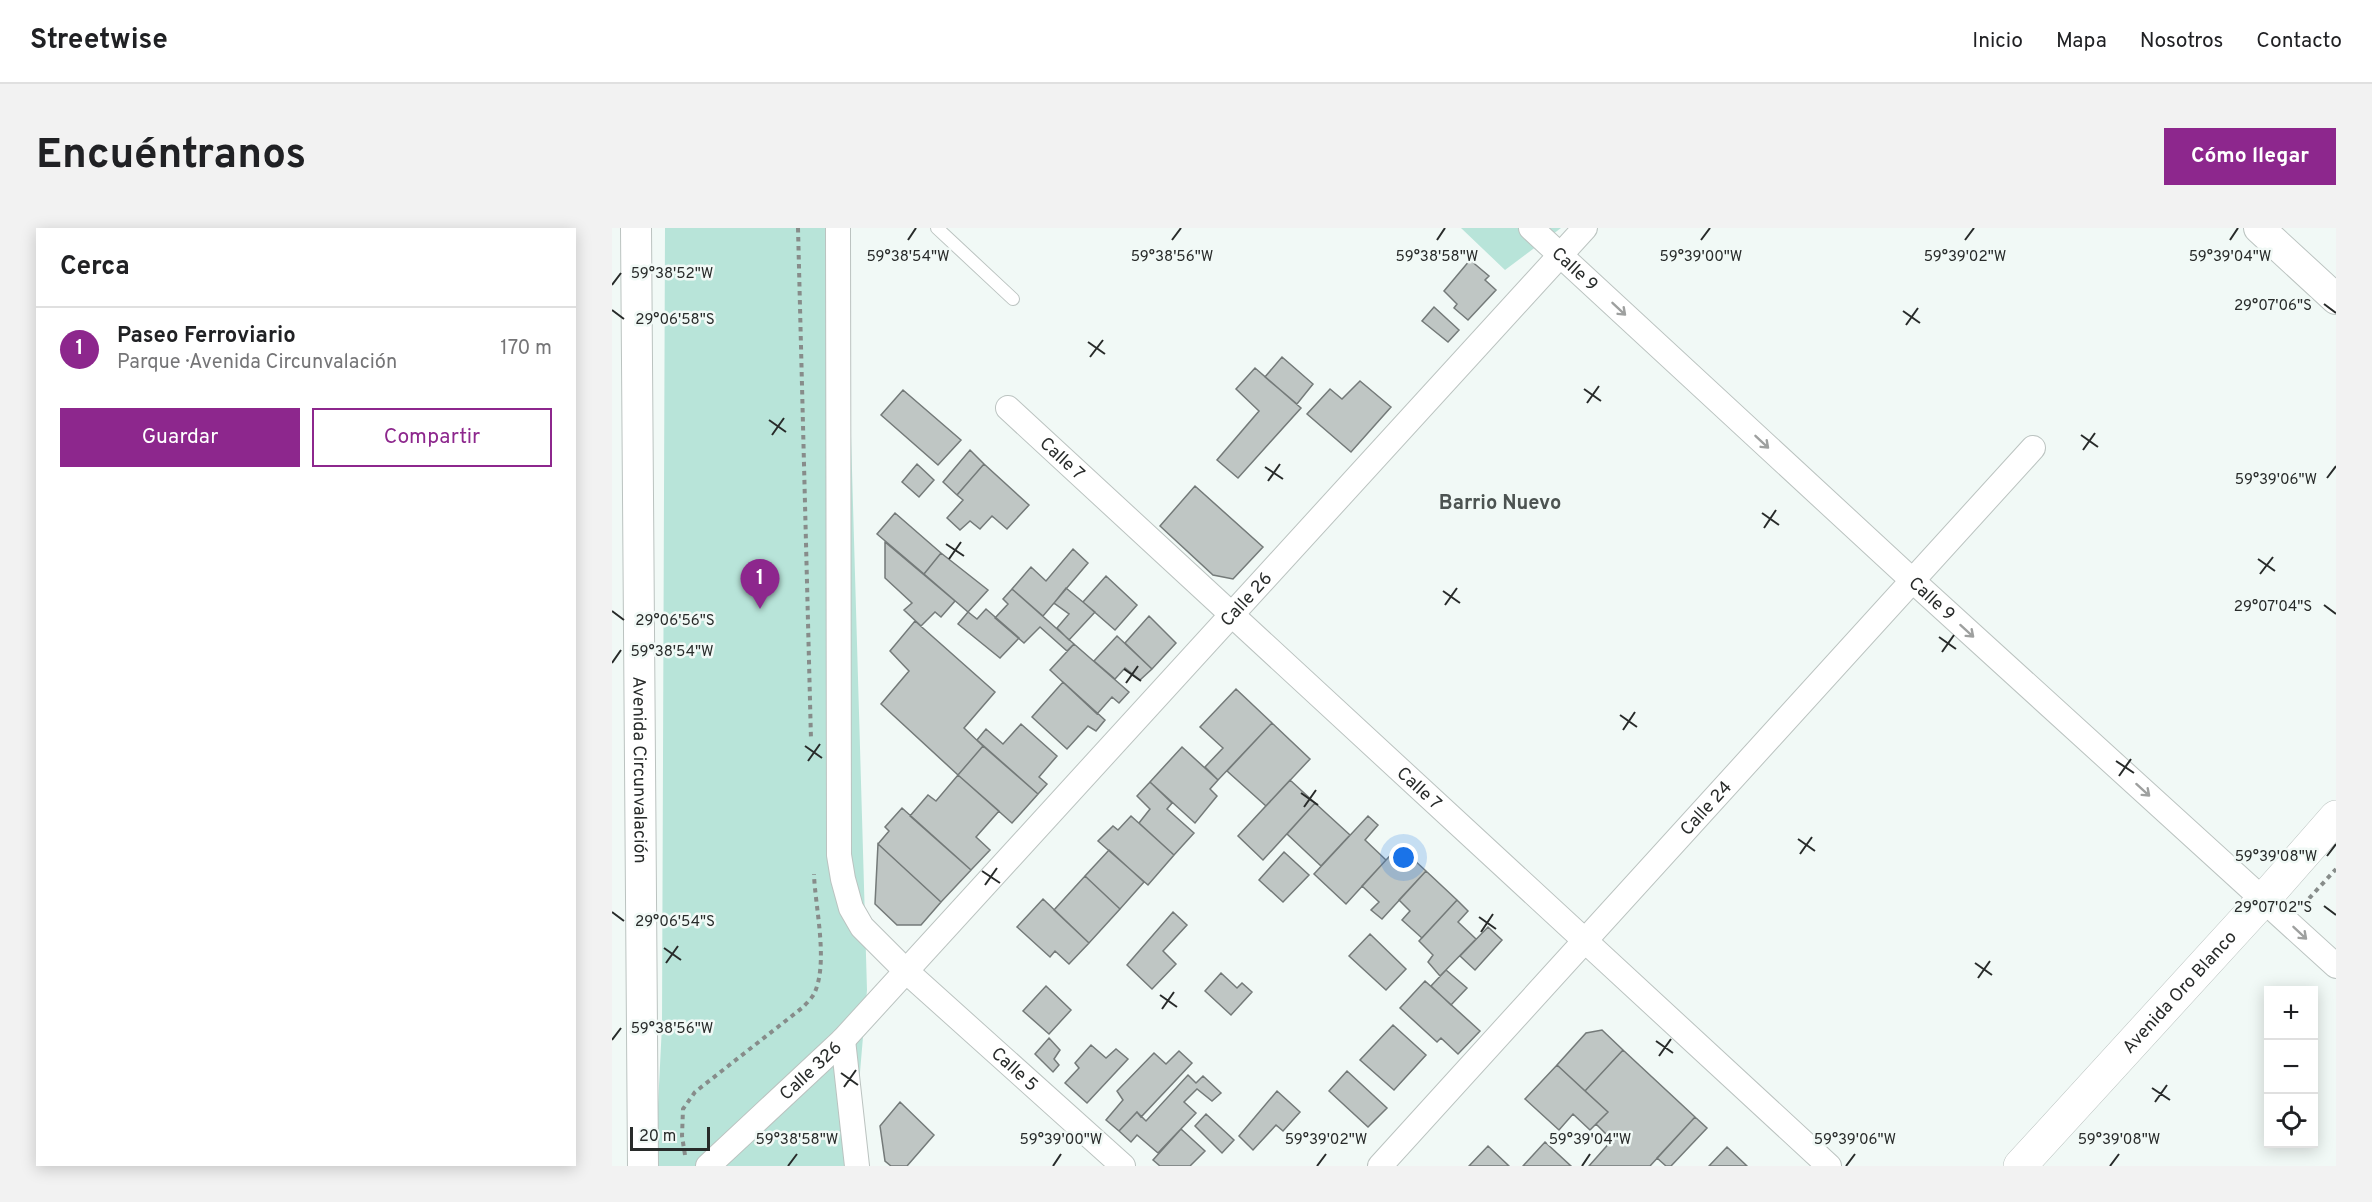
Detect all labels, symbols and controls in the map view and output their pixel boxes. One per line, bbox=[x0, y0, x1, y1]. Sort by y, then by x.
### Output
text: Streetwise bbox=[30, 23, 168, 59]
text: Inicio bbox=[1972, 28, 2023, 55]
text: Mapa bbox=[2056, 28, 2107, 55]
text: Nosotros bbox=[2140, 28, 2223, 55]
text: Contacto bbox=[2256, 28, 2342, 55]
button: Cómo llegar bbox=[2164, 128, 2336, 185]
text: Encuéntranos bbox=[36, 130, 306, 183]
street label: Calle 9 bbox=[1546, 243, 1602, 297]
text: 59°38'54"W bbox=[866, 248, 950, 267]
text: 59°38'56"W bbox=[1131, 248, 1213, 267]
text: 59°38'58"W bbox=[1396, 248, 1478, 267]
text: 59°39'00"W bbox=[1660, 248, 1742, 267]
text: 59°39'02"W bbox=[1924, 248, 2006, 267]
text: 59°39'04"W bbox=[2189, 248, 2271, 267]
text: Cerca bbox=[60, 251, 130, 284]
text: 59°38'52"W bbox=[631, 265, 713, 284]
text: 29°07'06"S bbox=[2234, 297, 2312, 316]
one-way arrow bbox=[1611, 302, 1626, 316]
text: 29°06'58"S bbox=[635, 311, 715, 330]
text: Paseo Ferroviario bbox=[117, 323, 296, 350]
text: 1 bbox=[76, 336, 84, 362]
text: 170 m bbox=[500, 336, 552, 362]
text: Parque · Avenida Circunvalación bbox=[117, 350, 397, 376]
button: Guardar bbox=[60, 408, 300, 467]
button: Compartir bbox=[312, 408, 552, 467]
street label: Calle 7 bbox=[1034, 433, 1089, 486]
one-way arrow bbox=[1754, 435, 1769, 449]
text: 59°39'06"W bbox=[2235, 471, 2317, 490]
district label: Barrio Nuevo bbox=[1439, 491, 1561, 517]
pin: 1 bbox=[740, 560, 780, 609]
street label: Calle 26 bbox=[1216, 568, 1278, 632]
street label: Calle 9 bbox=[1903, 572, 1959, 627]
text: 29°07'04"S bbox=[2234, 598, 2312, 617]
text: 29°06'56"S bbox=[635, 612, 715, 631]
one-way arrow bbox=[1959, 624, 1974, 638]
text: 59°38'54"W bbox=[630, 643, 714, 662]
street label: Avenida Circunvalación bbox=[626, 676, 651, 864]
street label: Calle 7 bbox=[1391, 762, 1446, 815]
street label: Calle 24 bbox=[1676, 777, 1738, 841]
one-way arrow bbox=[2135, 783, 2150, 797]
your location bbox=[1389, 843, 1418, 872]
text: 59°39'08"W bbox=[2235, 848, 2317, 867]
text: 29°07'02"S bbox=[2234, 899, 2312, 918]
text: 29°06'54"S bbox=[635, 913, 715, 932]
street label: Avenida Oro Blanco bbox=[2118, 926, 2242, 1059]
one-way arrow bbox=[2292, 926, 2307, 940]
map controls bbox=[2264, 986, 2318, 1148]
button: + bbox=[2264, 986, 2318, 1040]
text: 59°38'56"W bbox=[631, 1020, 713, 1039]
street label: Calle 326 bbox=[775, 1037, 847, 1106]
button: − bbox=[2264, 1040, 2318, 1094]
street label: Calle 5 bbox=[986, 1043, 1042, 1097]
button: locate bbox=[2264, 1094, 2318, 1148]
scale bar bbox=[630, 1124, 710, 1152]
text: 20 m bbox=[639, 1127, 676, 1147]
text: 59°38'58"W bbox=[756, 1131, 838, 1150]
text: 59°39'00"W bbox=[1020, 1131, 1102, 1150]
text: 59°39'02"W bbox=[1285, 1131, 1367, 1150]
text: 59°39'04"W bbox=[1549, 1131, 1631, 1150]
text: 59°39'06"W bbox=[1814, 1131, 1896, 1150]
text: 59°39'08"W bbox=[2078, 1131, 2160, 1150]

